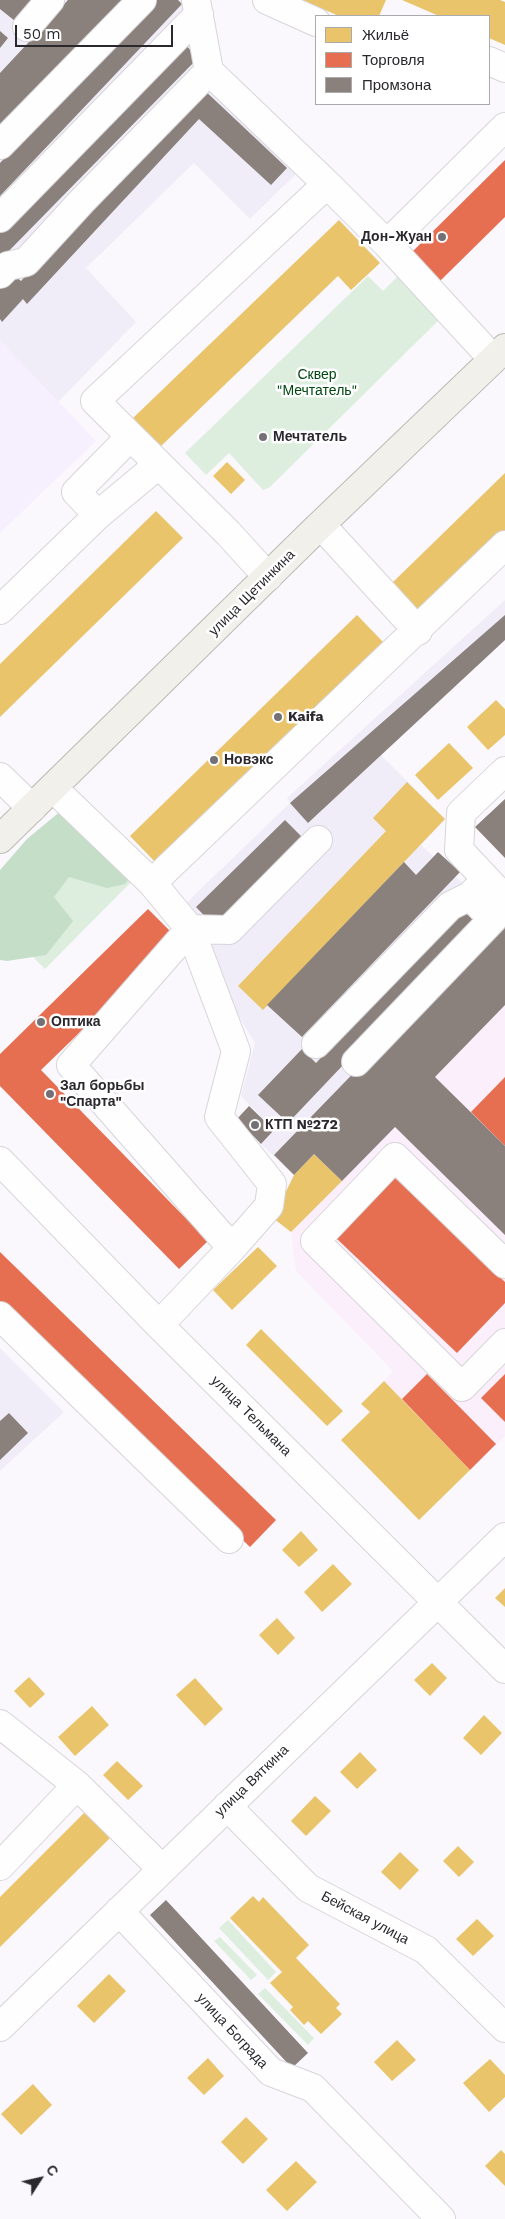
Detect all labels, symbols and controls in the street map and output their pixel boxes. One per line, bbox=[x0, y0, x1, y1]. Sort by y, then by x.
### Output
scale bar bbox=[18, 15, 175, 47]
legend bbox=[315, 15, 490, 105]
text: 50 m bbox=[23, 25, 60, 43]
text: Жильё bbox=[362, 26, 409, 44]
text: Торговля bbox=[362, 51, 425, 69]
text: Промзона bbox=[362, 76, 431, 94]
place label: Дон-Жуан bbox=[361, 229, 432, 245]
marker: Дон-Жуан bbox=[436, 231, 448, 243]
park label: Сквер "Мечтатель" bbox=[277, 367, 357, 400]
place label: Мечтатель bbox=[273, 429, 347, 445]
marker: Мечтатель bbox=[257, 431, 269, 443]
street label: улица Щетинкина bbox=[205, 546, 299, 640]
place label: Kaifa bbox=[288, 709, 324, 725]
marker: Kaifa bbox=[272, 711, 284, 723]
place label: Новэкс bbox=[224, 752, 274, 768]
marker: Новэкс bbox=[208, 754, 220, 766]
place label: Оптика bbox=[51, 1014, 101, 1030]
marker: Оптика bbox=[35, 1016, 47, 1028]
place label: Зал борьбы "Спарта" bbox=[60, 1078, 144, 1110]
marker: Зал борьбы "Спарта" bbox=[44, 1088, 56, 1100]
place label: КТП №272 bbox=[265, 1117, 338, 1133]
marker: КТП №272 bbox=[249, 1119, 261, 1131]
street label: улица Тельмана bbox=[207, 1372, 295, 1460]
street label: улица Вяткина bbox=[212, 1742, 292, 1820]
street label: Бейская улица bbox=[318, 1888, 412, 1948]
street label: улица Бограда bbox=[193, 1990, 271, 2072]
north arrow bbox=[15, 2154, 65, 2204]
text: С bbox=[43, 2162, 62, 2179]

